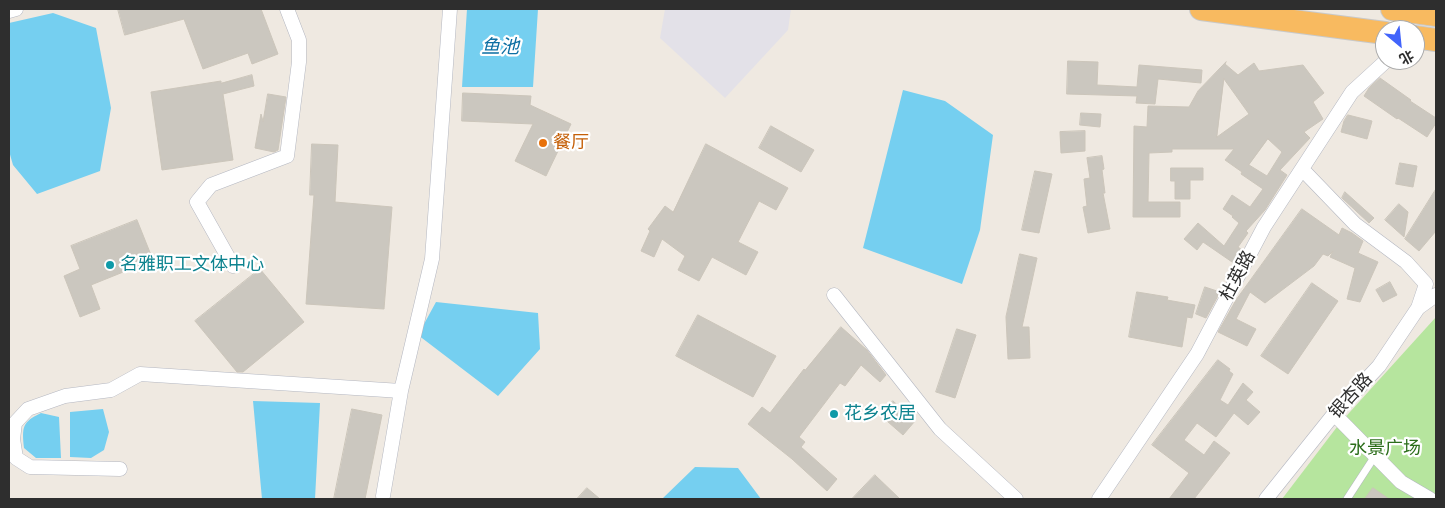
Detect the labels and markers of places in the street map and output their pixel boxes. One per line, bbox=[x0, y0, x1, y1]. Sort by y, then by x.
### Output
place label: 餐厅 bbox=[553, 132, 589, 154]
marker: 餐厅 bbox=[537, 137, 549, 149]
place label: 名雅职工文体中心 bbox=[120, 254, 264, 276]
marker: 名雅职工文体中心 bbox=[104, 259, 116, 271]
place label: 花乡农居 bbox=[844, 403, 916, 425]
marker: 花乡农居 bbox=[828, 408, 840, 420]

